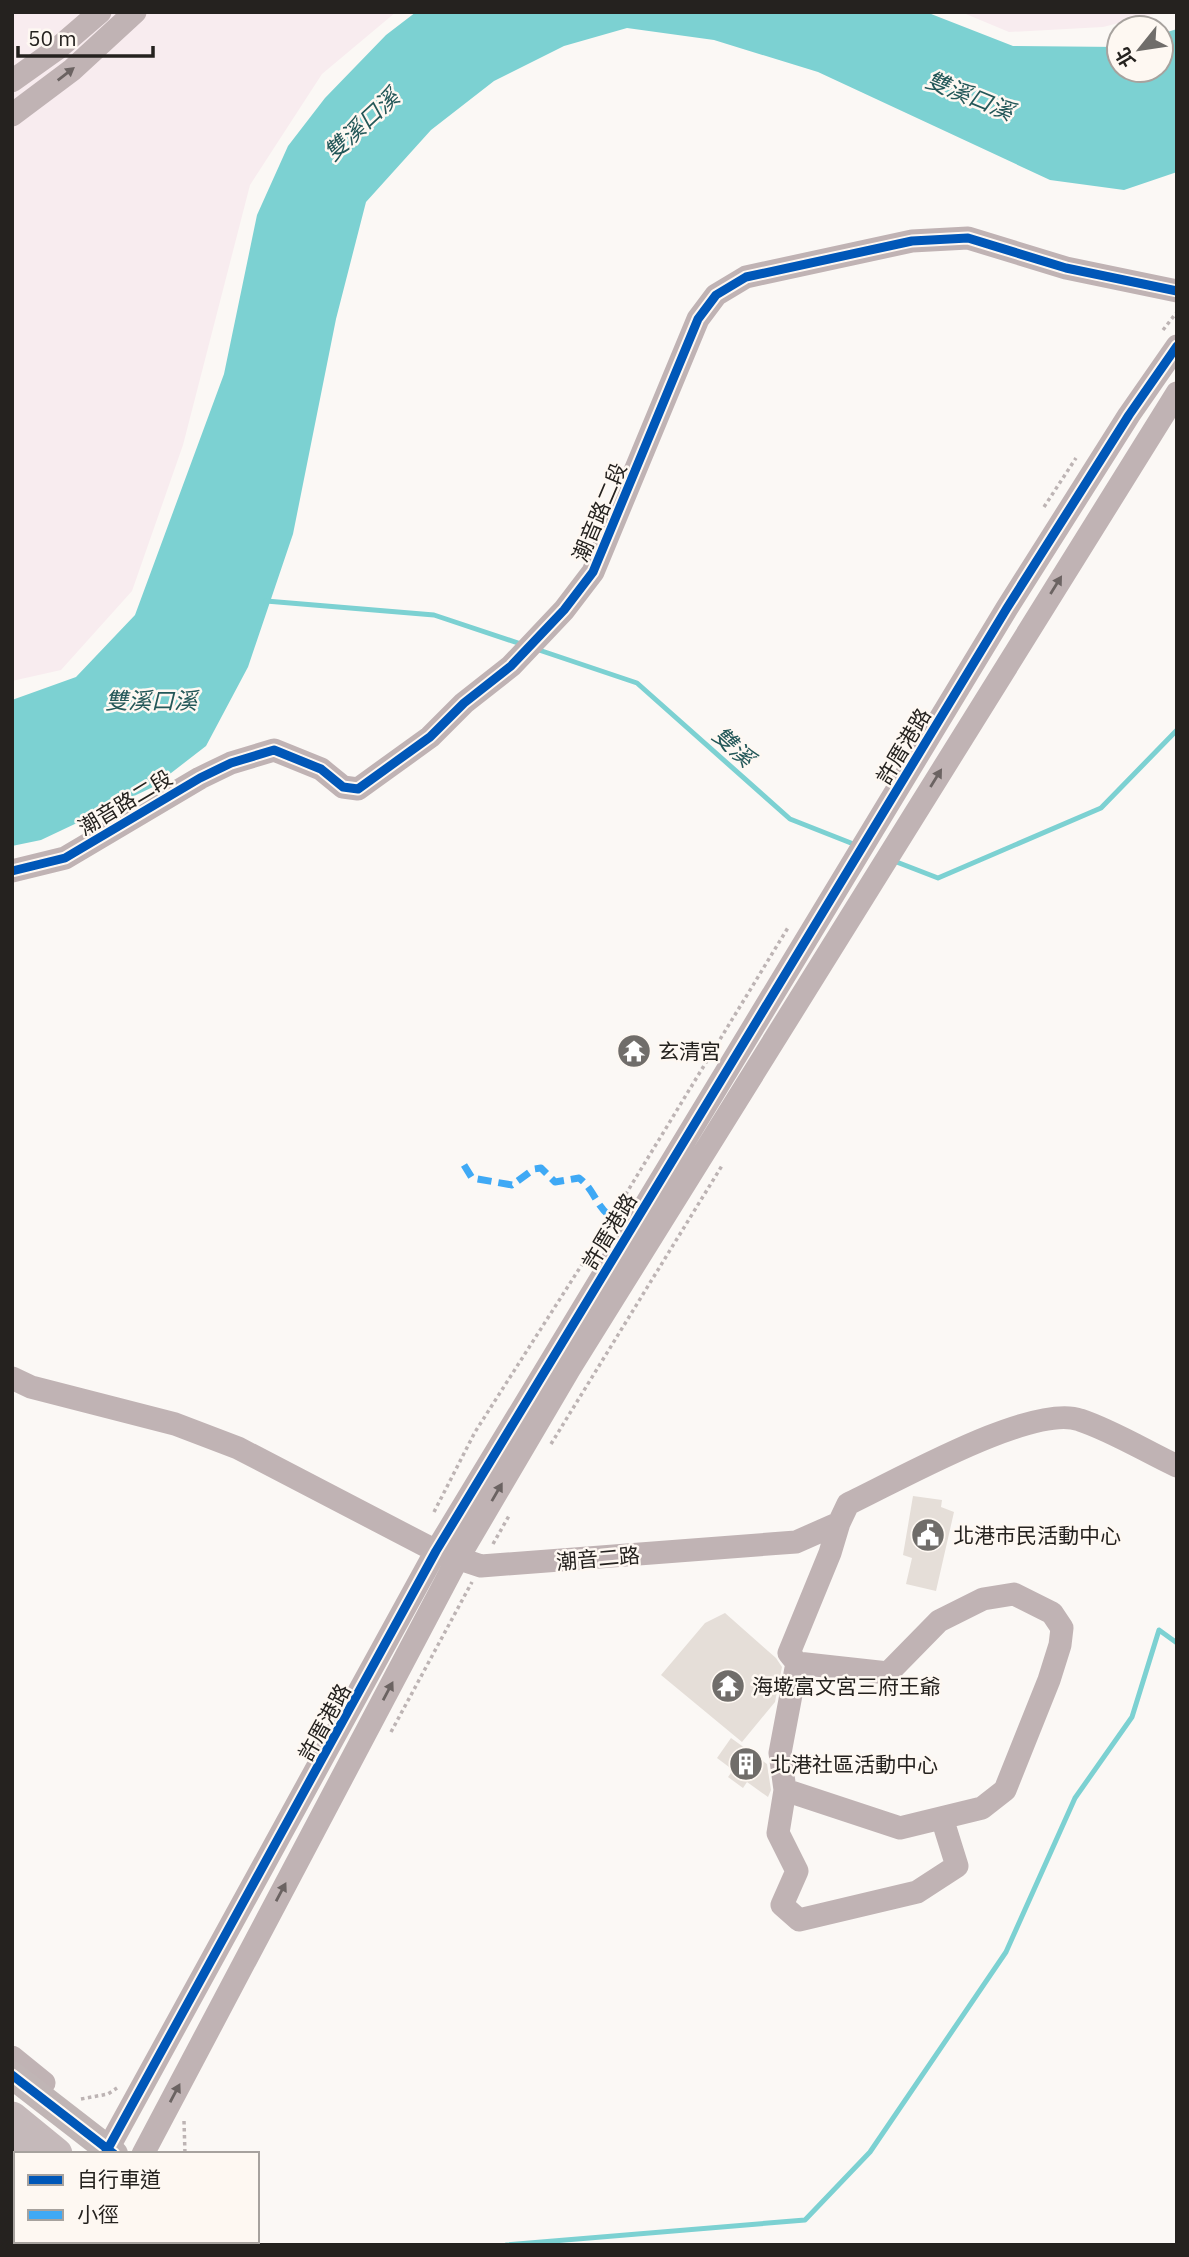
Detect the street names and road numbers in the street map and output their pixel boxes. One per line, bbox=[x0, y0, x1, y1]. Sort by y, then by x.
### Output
street label: 潮音路二段 bbox=[566, 458, 632, 566]
street label: 許厝港路 bbox=[869, 703, 937, 789]
street label: 潮音路二段 bbox=[73, 763, 177, 841]
street label: 許厝港路 bbox=[575, 1188, 643, 1274]
street label: 潮音二路 bbox=[555, 1540, 641, 1576]
street label: 許厝港路 bbox=[291, 1678, 357, 1766]

